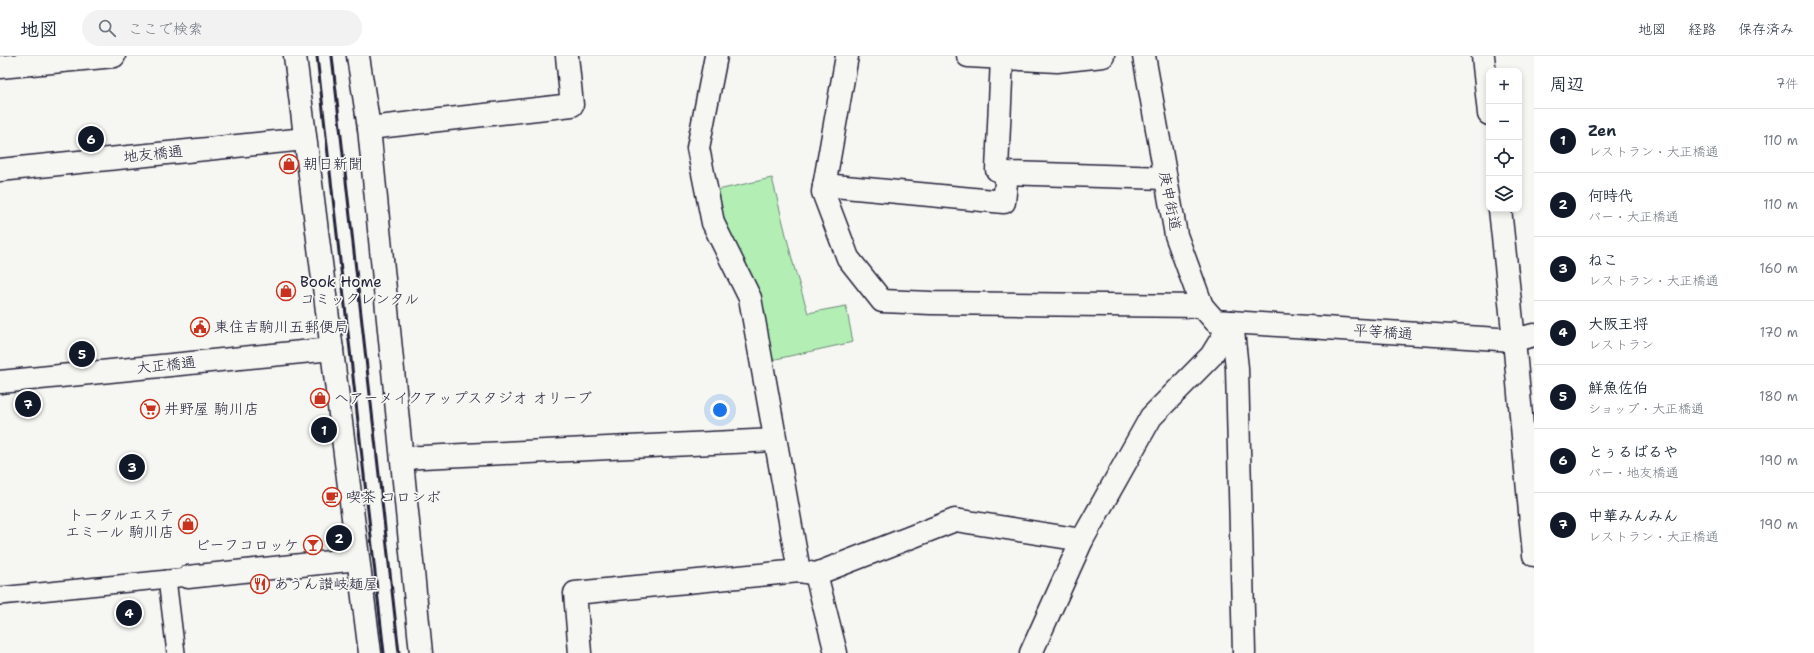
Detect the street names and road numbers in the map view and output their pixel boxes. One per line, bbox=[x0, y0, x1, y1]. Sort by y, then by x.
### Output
street label: 地友橋通 bbox=[122, 141, 184, 167]
street label: 庚申街道 bbox=[1154, 170, 1186, 232]
street label: 平等橋通 bbox=[1352, 320, 1414, 344]
street label: 大正橋通 bbox=[135, 352, 197, 378]

